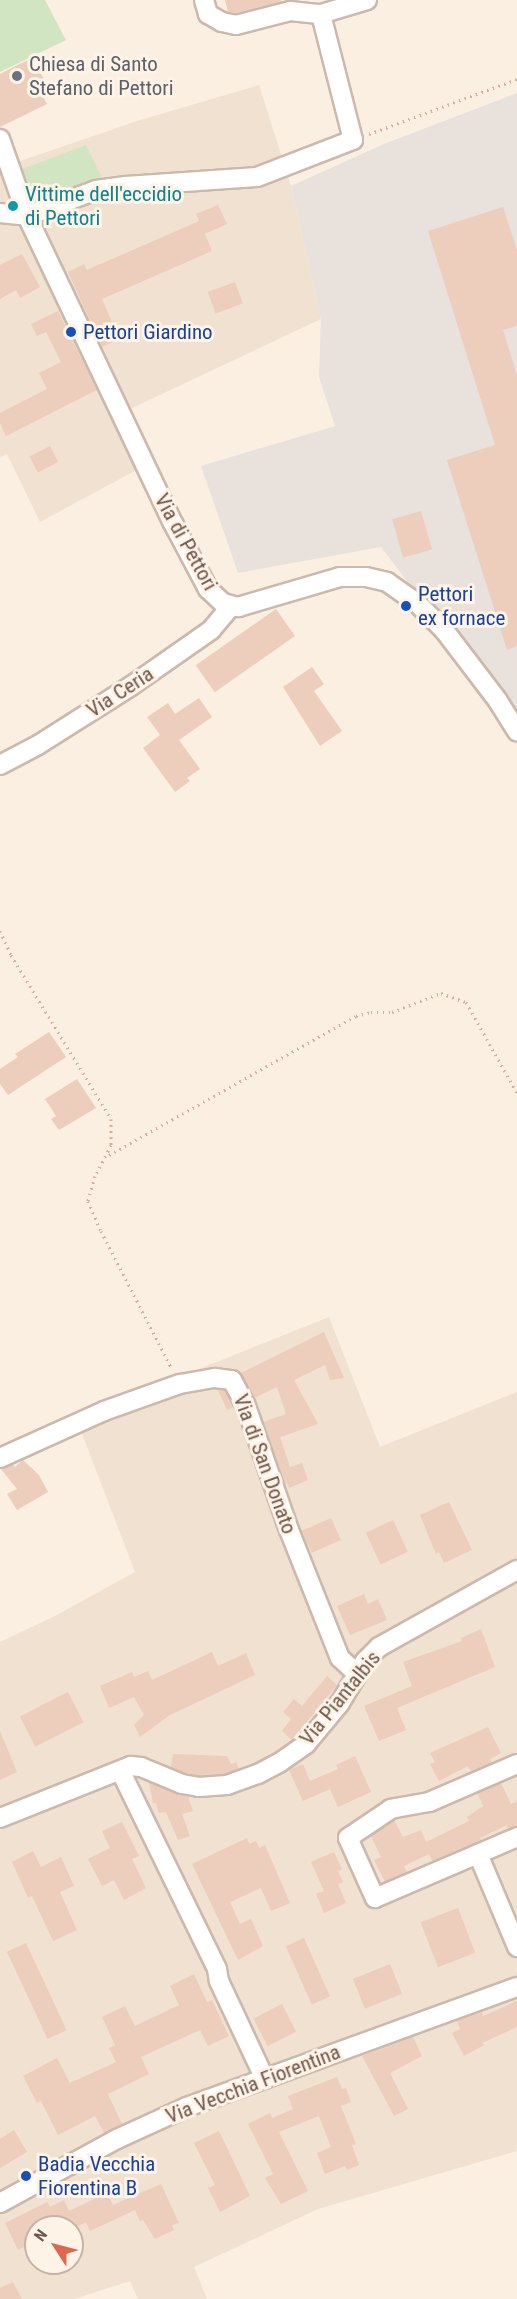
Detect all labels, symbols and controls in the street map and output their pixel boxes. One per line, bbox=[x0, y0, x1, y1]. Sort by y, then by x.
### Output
place label: Chiesa di Santo Stefano di Pettori bbox=[29, 51, 174, 101]
marker: Chiesa di Santo Stefano di Pettori bbox=[10, 69, 24, 83]
place label: Vittime dell'eccidio di Pettori bbox=[25, 181, 182, 231]
marker: Vittime dell'eccidio di Pettori bbox=[6, 199, 20, 213]
place label: Pettori Giardino bbox=[83, 319, 213, 345]
marker: Pettori Giardino bbox=[64, 325, 78, 339]
street label: Via di Pettori bbox=[149, 489, 223, 595]
place label: Pettori ex fornace bbox=[418, 581, 505, 631]
marker: Pettori ex fornace bbox=[399, 599, 413, 613]
street label: Via Ceria bbox=[82, 661, 158, 723]
street label: Via di San Donato bbox=[228, 1391, 302, 1537]
street label: Via Piantalbis bbox=[294, 1646, 386, 1750]
street label: Via Vecchia Fiorentina bbox=[162, 2039, 344, 2129]
place label: Badia Vecchia Fiorentina B bbox=[38, 2151, 155, 2201]
marker: Badia Vecchia Fiorentina B bbox=[19, 2169, 33, 2183]
north arrow bbox=[24, 2215, 84, 2275]
text: N bbox=[30, 2226, 51, 2245]

